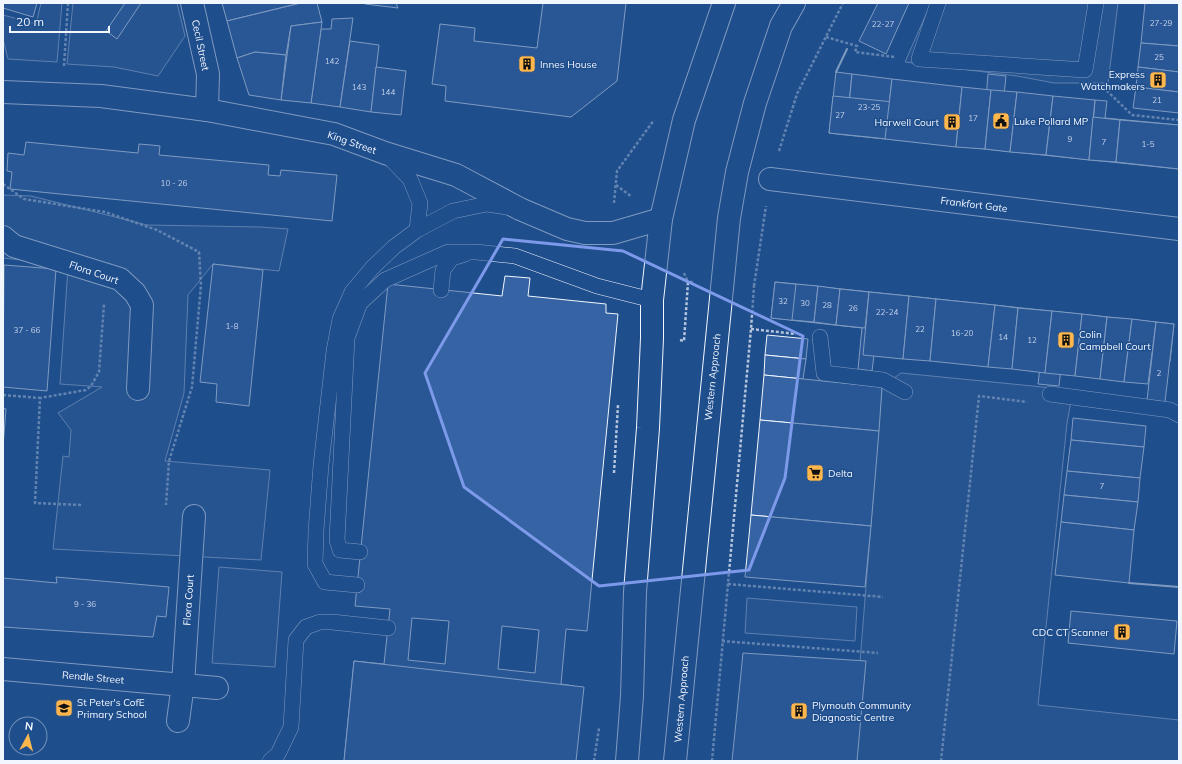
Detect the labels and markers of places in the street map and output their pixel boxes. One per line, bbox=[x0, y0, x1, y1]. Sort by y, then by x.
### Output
building icon: Innes House bbox=[517, 54, 537, 74]
place label: Innes House bbox=[540, 58, 597, 71]
place label: Express Watchmakers bbox=[1080, 68, 1145, 93]
building icon: Express Watchmakers bbox=[1148, 70, 1168, 90]
public building icon: Luke Pollard MP bbox=[991, 111, 1011, 131]
building icon: Harwell Court bbox=[942, 112, 962, 132]
place label: Luke Pollard MP bbox=[1014, 115, 1089, 128]
place label: Harwell Court bbox=[875, 116, 939, 129]
place label: Colin Campbell Court bbox=[1079, 328, 1151, 353]
building icon: Colin Campbell Court bbox=[1056, 330, 1076, 350]
supermarket icon: Delta bbox=[805, 463, 825, 483]
place label: Delta bbox=[828, 467, 853, 480]
building icon: CDC CT Scanner bbox=[1112, 622, 1132, 642]
place label: CDC CT Scanner bbox=[1032, 626, 1109, 639]
place label: St Peter's CofE Primary School bbox=[77, 696, 147, 721]
school or university icon: St Peter's CofE Primary School bbox=[54, 698, 74, 718]
place label: Plymouth Community Diagnostic Centre bbox=[812, 699, 912, 724]
building icon: Plymouth Community Diagnostic Centre bbox=[789, 701, 809, 721]

